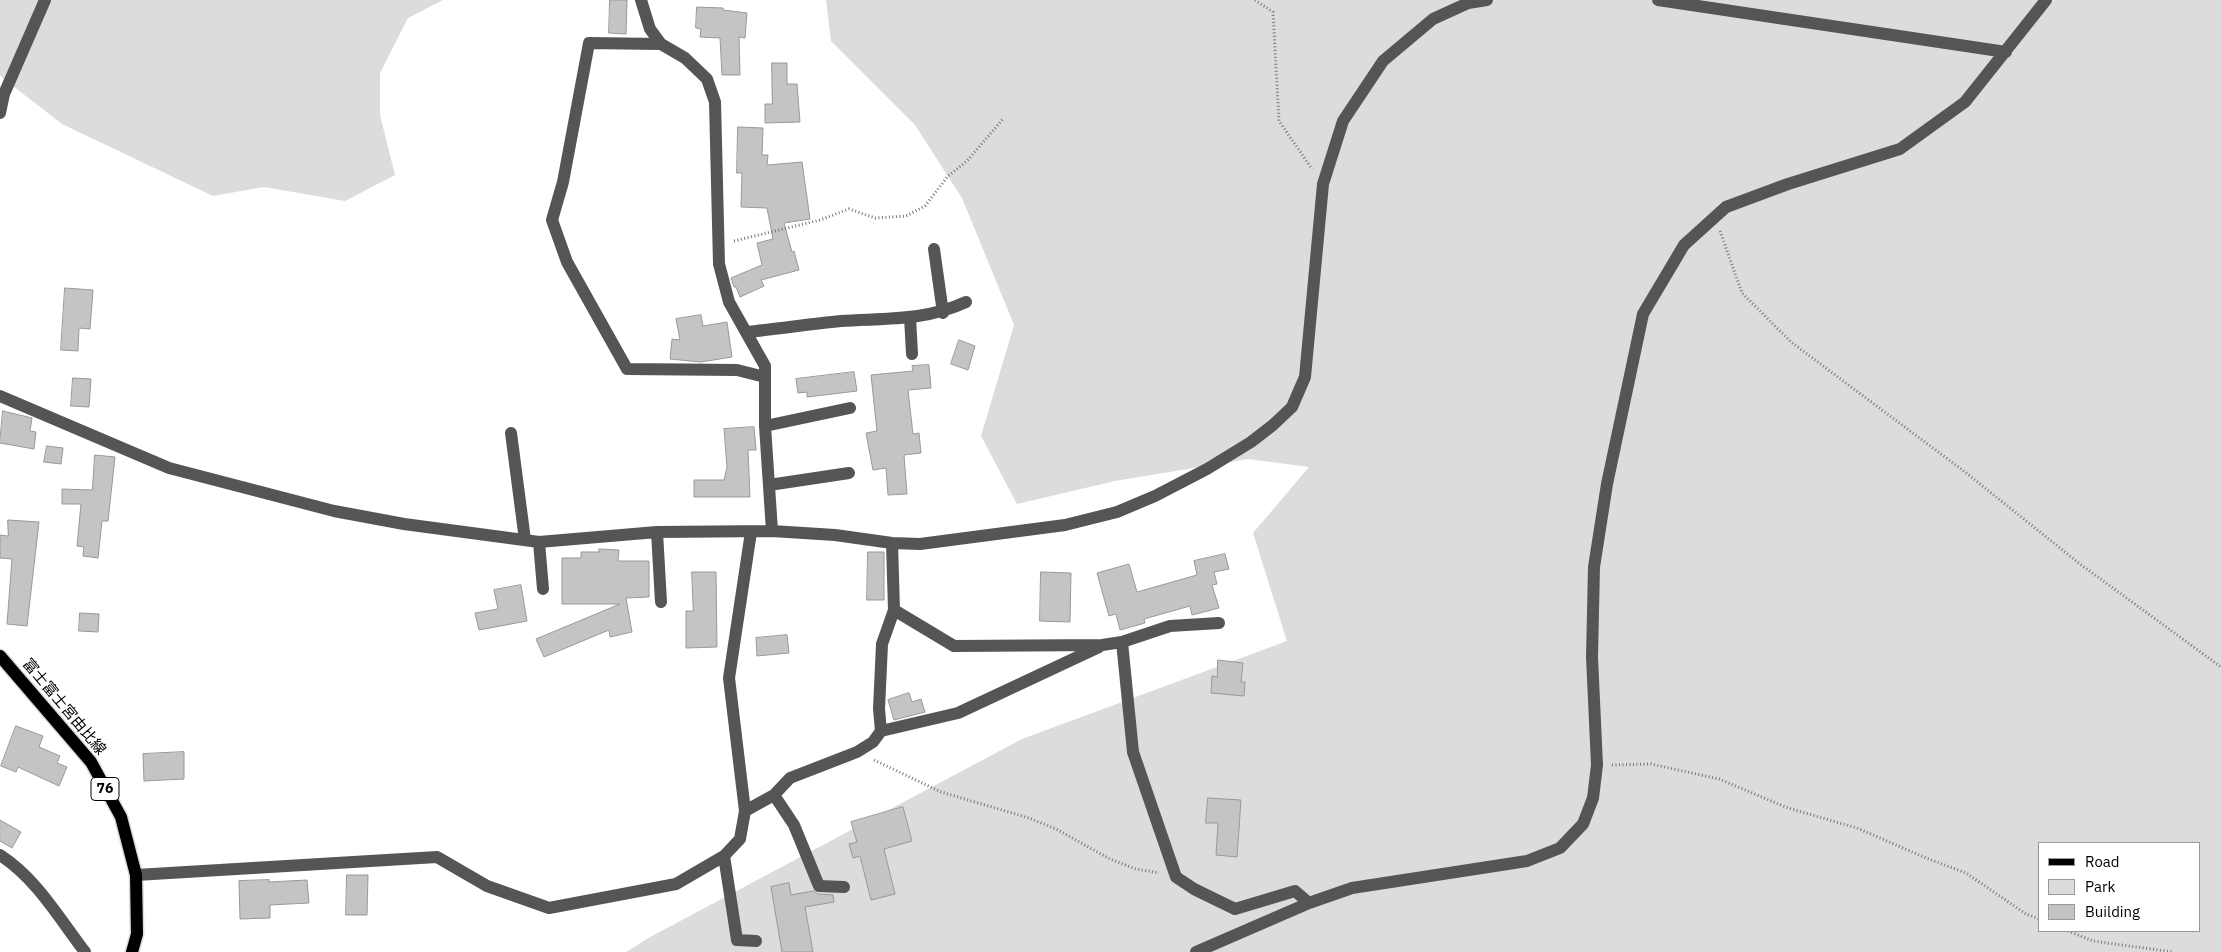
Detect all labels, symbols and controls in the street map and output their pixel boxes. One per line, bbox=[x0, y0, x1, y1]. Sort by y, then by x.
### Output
street label: 富士富士宮由比線 bbox=[19, 655, 109, 759]
road number: 76 bbox=[91, 778, 119, 801]
legend bbox=[2038, 842, 2201, 932]
text: Road bbox=[2085, 852, 2120, 871]
text: Park bbox=[2085, 877, 2115, 896]
text: Building bbox=[2085, 902, 2140, 921]

